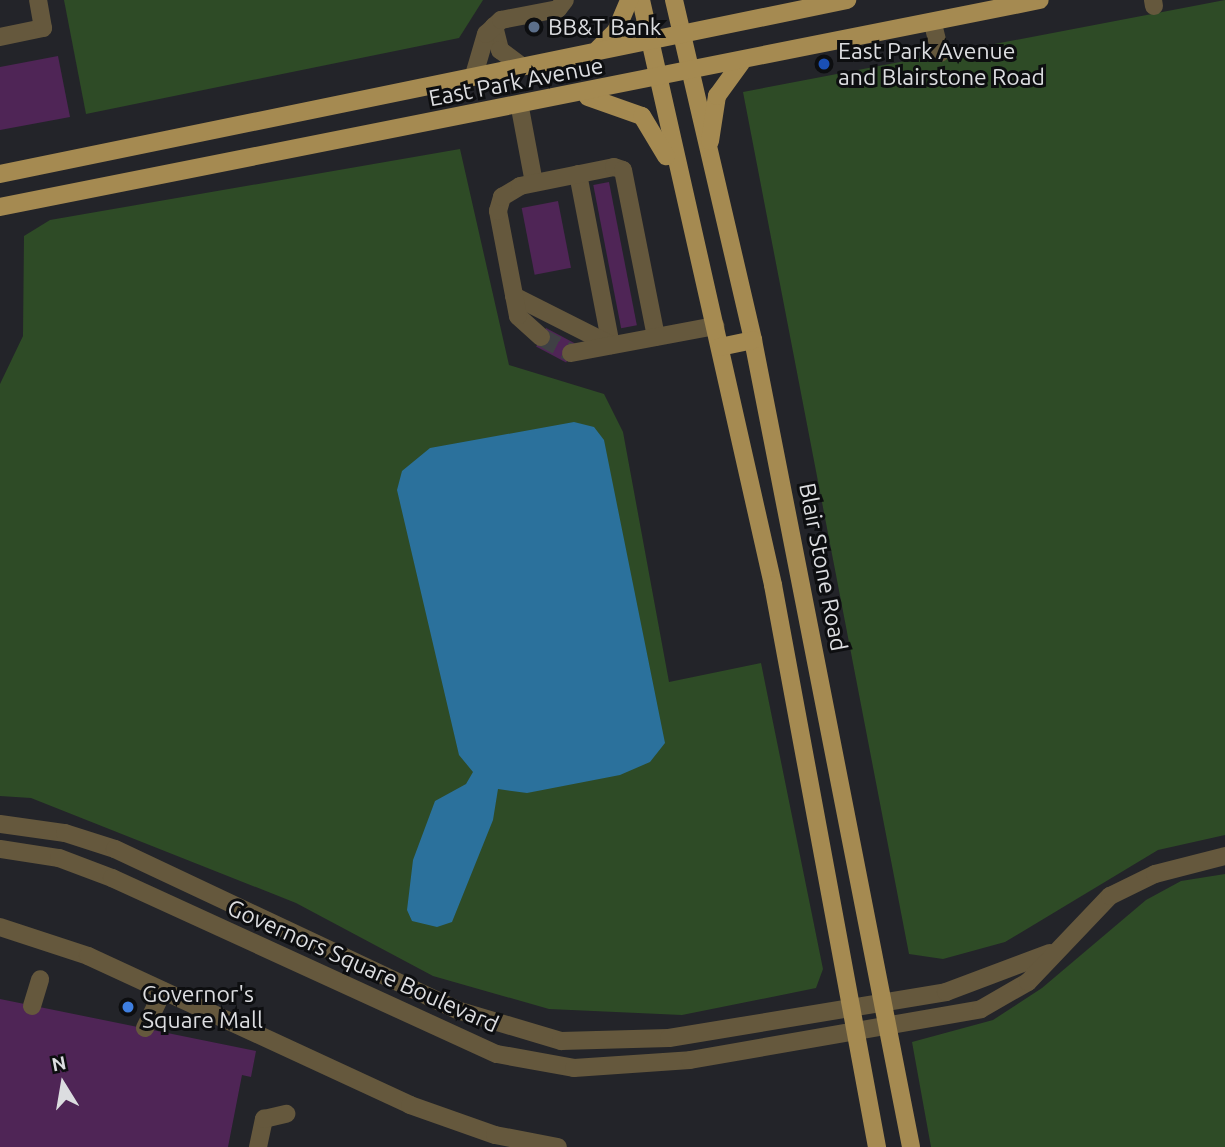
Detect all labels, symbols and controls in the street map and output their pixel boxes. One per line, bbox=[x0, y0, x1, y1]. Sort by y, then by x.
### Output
place label: BB&T Bank bbox=[548, 13, 661, 41]
marker: BB&T Bank bbox=[526, 19, 542, 35]
place label: East Park Avenue and Blairstone Road bbox=[838, 37, 1045, 91]
street label: East Park Avenue bbox=[426, 52, 606, 112]
marker: East Park Avenue and Blairstone Road bbox=[816, 56, 832, 72]
street label: Blair Stone Road bbox=[793, 481, 853, 653]
street label: Governors Square Boulevard bbox=[223, 894, 503, 1038]
place label: Governor's Square Mall bbox=[142, 980, 263, 1034]
marker: Governor's Square Mall bbox=[120, 999, 136, 1015]
north arrow bbox=[28, 1049, 98, 1119]
text: N bbox=[50, 1051, 68, 1076]

